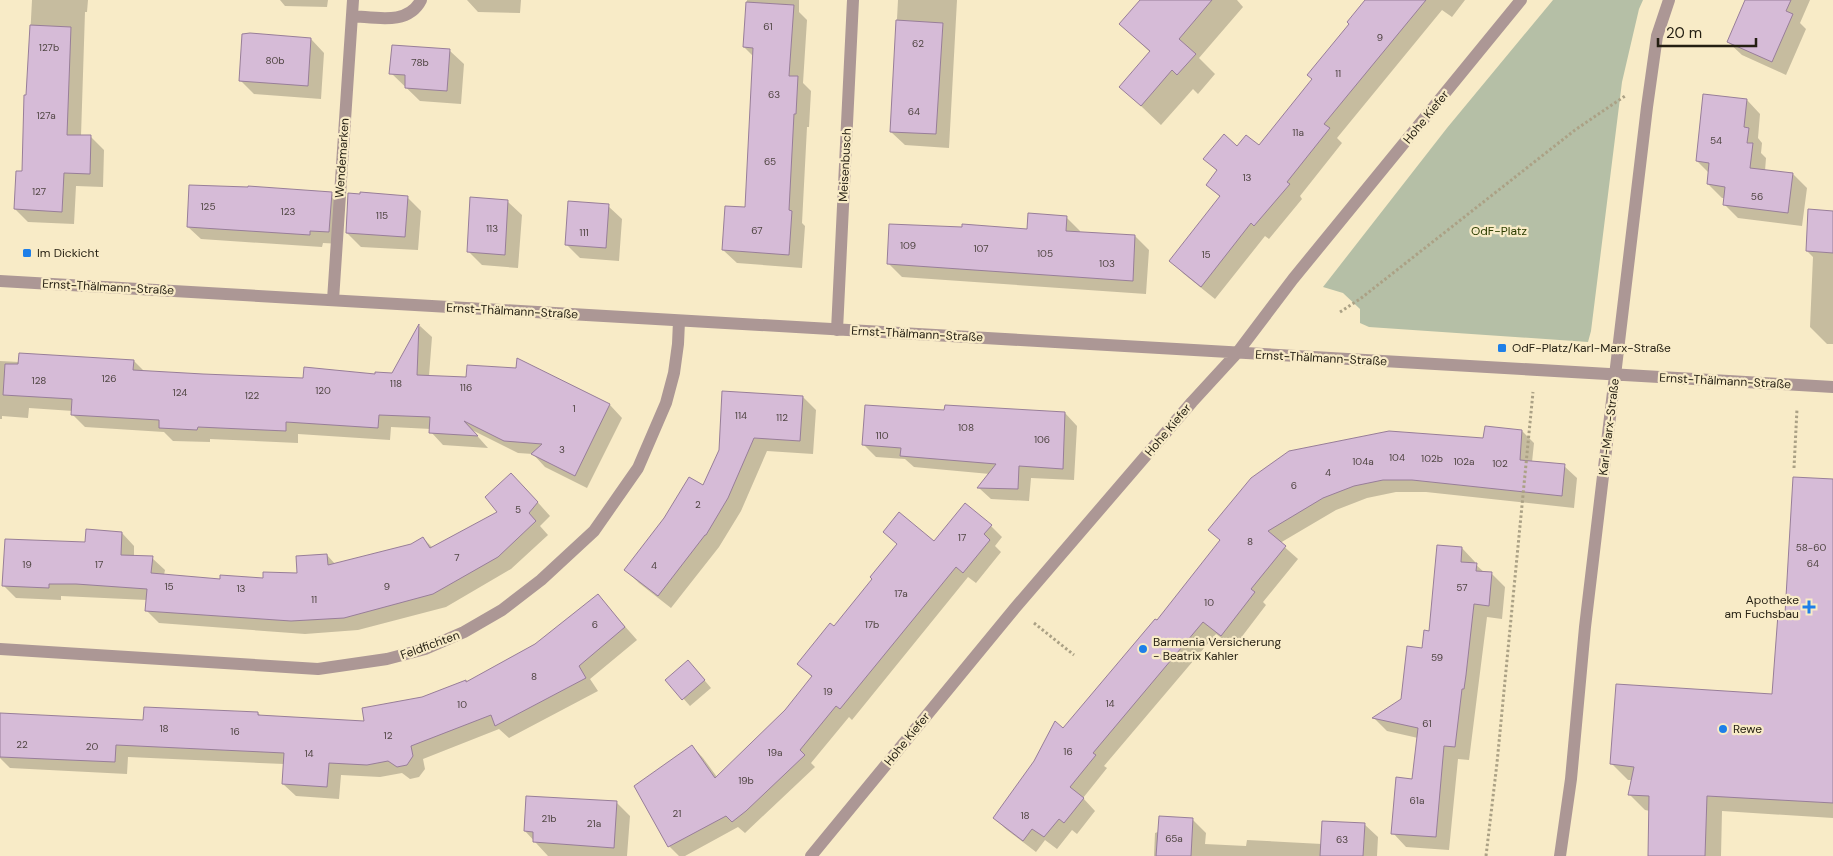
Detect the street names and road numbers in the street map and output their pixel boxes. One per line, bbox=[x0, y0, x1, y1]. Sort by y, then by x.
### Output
street label: Hohe Kiefer bbox=[1400, 87, 1453, 147]
street label: Wendemarken bbox=[331, 117, 353, 198]
street label: Meisenbusch bbox=[835, 128, 855, 202]
street label: Ernst-Thälmann-Straße bbox=[42, 276, 175, 298]
street label: Ernst-Thälmann-Straße bbox=[446, 300, 579, 322]
street label: Ernst-Thälmann-Straße bbox=[851, 323, 984, 345]
street label: Ernst-Thälmann-Straße bbox=[1255, 347, 1388, 369]
street label: Ernst-Thälmann-Straße bbox=[1659, 370, 1792, 392]
street label: Karl-Marx-Straße bbox=[1595, 377, 1623, 476]
street label: Hohe Kiefer bbox=[1141, 400, 1195, 460]
street label: Feldfichten bbox=[398, 627, 462, 663]
street label: Hohe Kiefer bbox=[881, 709, 934, 769]

